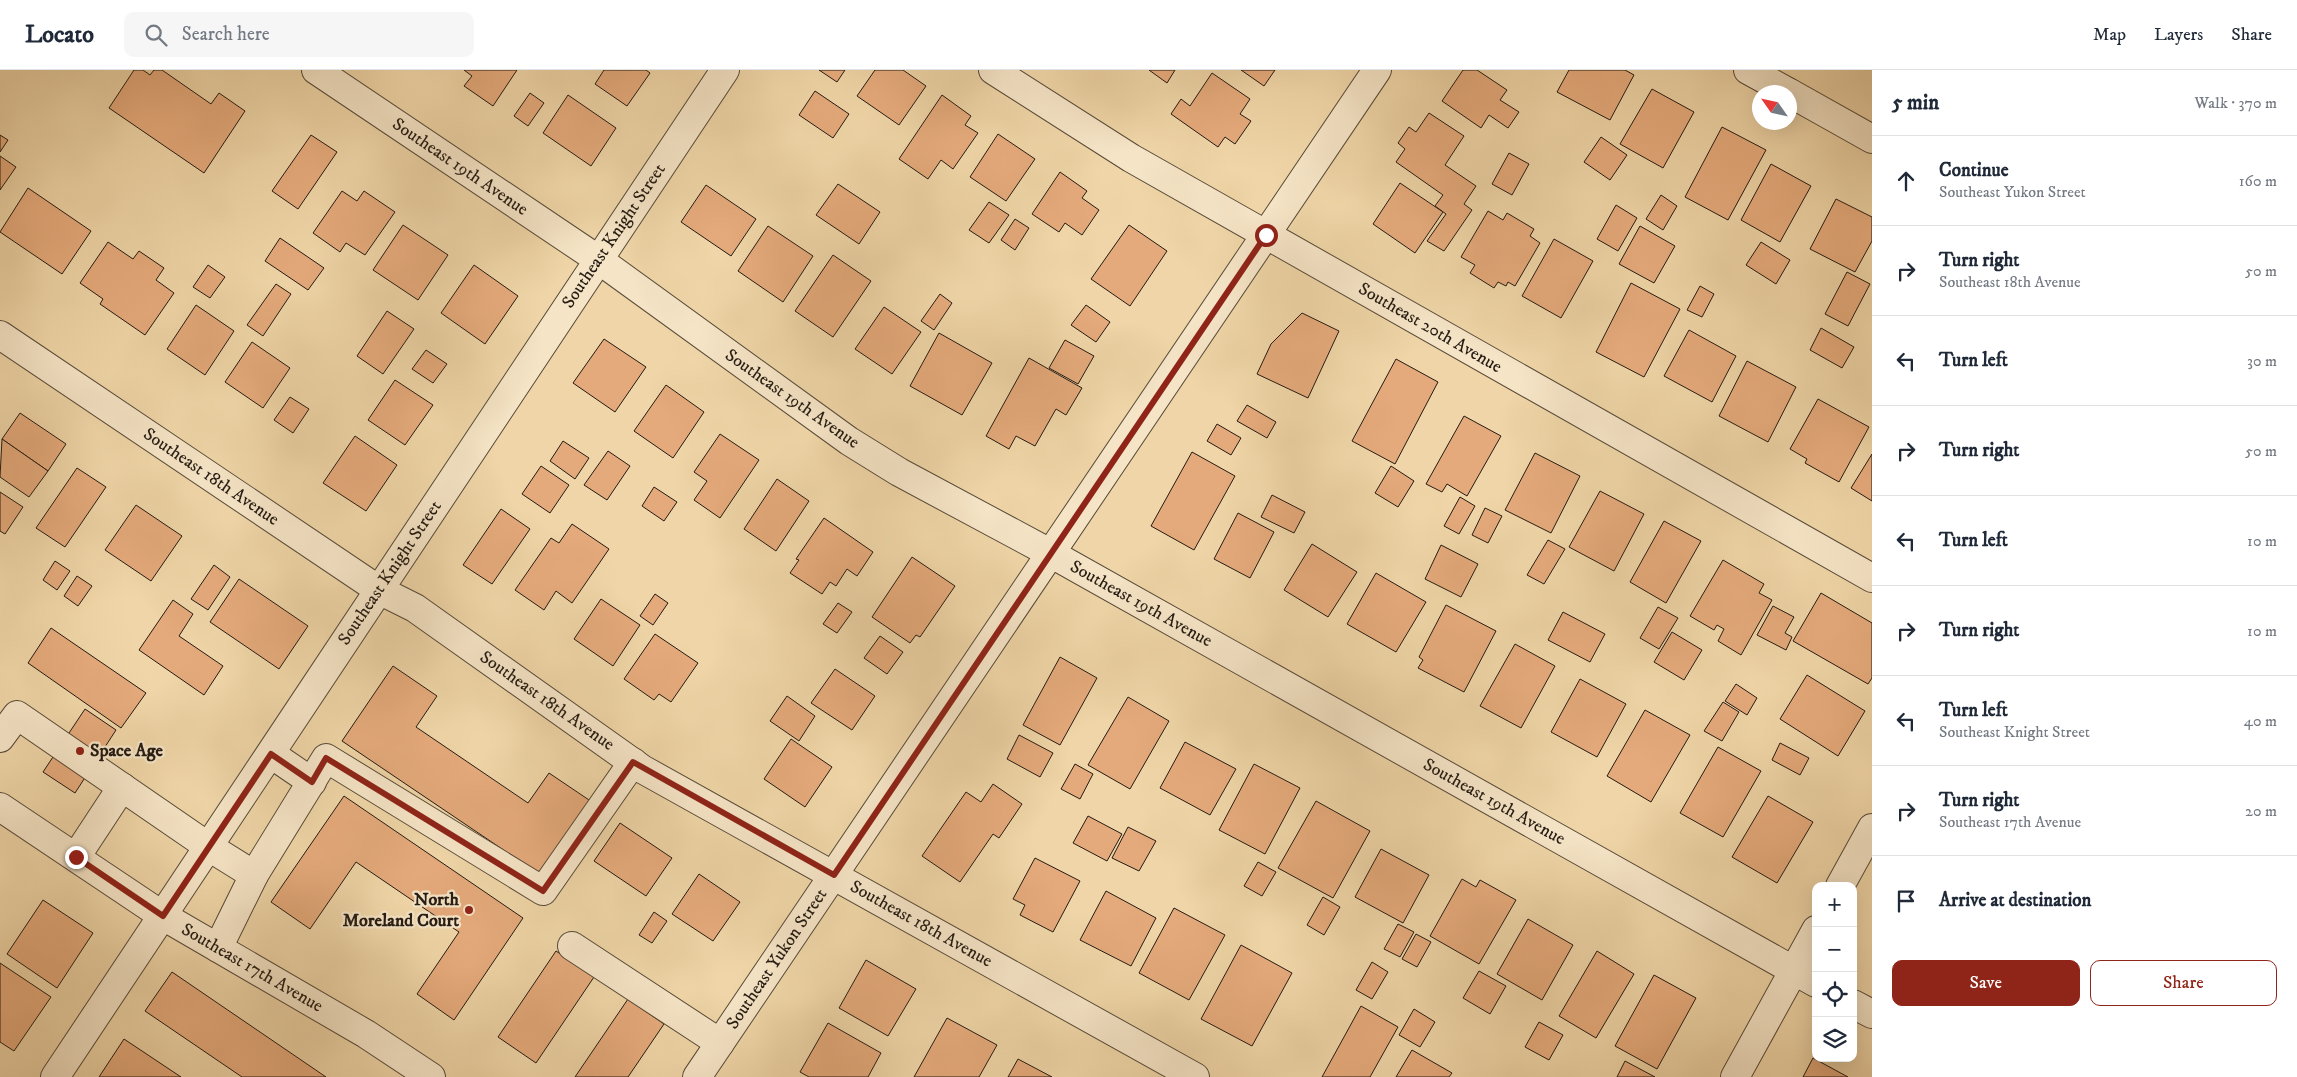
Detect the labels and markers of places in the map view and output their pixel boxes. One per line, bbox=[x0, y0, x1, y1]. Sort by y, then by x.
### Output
place label: Space Age bbox=[90, 740, 163, 762]
marker: Space Age bbox=[74, 745, 86, 757]
place label: North Moreland Court bbox=[343, 889, 460, 932]
marker: North Moreland Court bbox=[463, 904, 475, 916]

